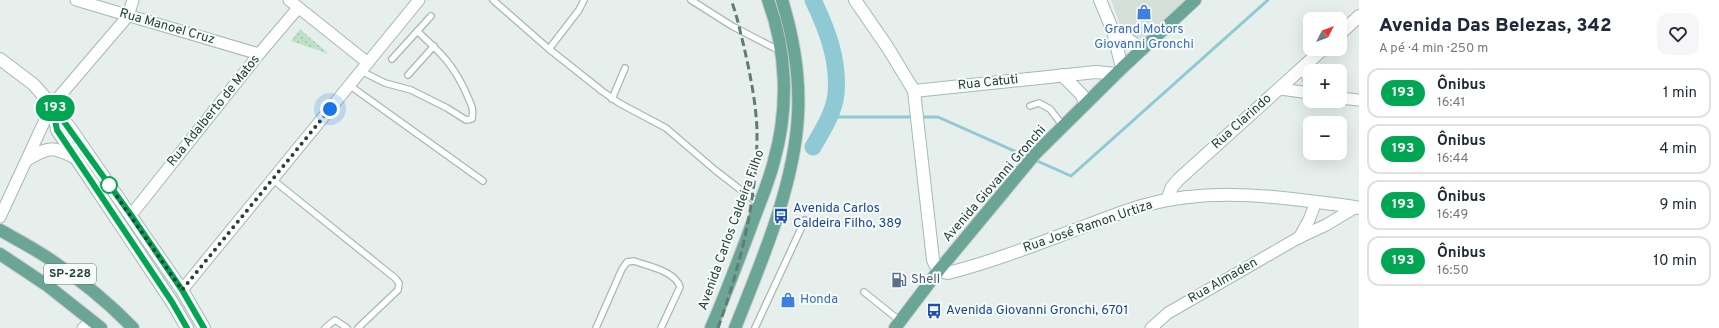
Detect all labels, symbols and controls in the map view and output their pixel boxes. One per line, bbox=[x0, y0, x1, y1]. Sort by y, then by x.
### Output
shop icon: Grand Motors Giovanni Gronchi bbox=[1135, 3, 1153, 21]
street label: Rua Manoel Cruz bbox=[117, 6, 217, 48]
north arrow bbox=[1303, 12, 1347, 56]
map controls bbox=[1303, 12, 1347, 160]
button: heart bbox=[1657, 13, 1699, 55]
text: Avenida Das Belezas, 342 bbox=[1379, 14, 1612, 38]
place label: Grand Motors Giovanni Gronchi bbox=[1094, 22, 1194, 53]
text: A pé · 4 min · 250 m bbox=[1379, 41, 1488, 57]
street label: Rua Adalberto de Matos bbox=[164, 52, 264, 170]
button: + bbox=[1303, 64, 1347, 108]
street label: Rua Catuti bbox=[957, 72, 1019, 94]
text: Ônibus bbox=[1437, 76, 1486, 95]
text: 193 bbox=[1392, 84, 1414, 101]
text: 1 min bbox=[1663, 84, 1697, 103]
street label: Rua Clarindo bbox=[1209, 91, 1275, 153]
line badge: 193 bbox=[32, 95, 78, 121]
text: 16:41 bbox=[1437, 95, 1465, 111]
text: 193 bbox=[44, 99, 66, 116]
your location bbox=[320, 99, 340, 119]
button: − bbox=[1303, 116, 1347, 160]
street label: Avenida Giovanni Gronchi bbox=[940, 122, 1050, 246]
text: Ônibus bbox=[1437, 132, 1486, 151]
text: 193 bbox=[1392, 140, 1414, 157]
text: 4 min bbox=[1659, 140, 1697, 159]
street label: Avenida Carlos Caldeira Filho bbox=[695, 148, 769, 312]
text: 16:44 bbox=[1437, 151, 1469, 167]
unlabelled marker bbox=[100, 176, 118, 194]
text: Ônibus bbox=[1437, 188, 1486, 207]
text: 193 bbox=[1392, 196, 1414, 213]
text: 9 min bbox=[1660, 196, 1697, 215]
street label: Rua José Ramon Urtiza bbox=[1021, 197, 1155, 257]
place label: Avenida Carlos Caldeira Filho, 389 bbox=[793, 201, 902, 232]
bus stop icon: Avenida Carlos Caldeira Filho, 389 bbox=[772, 207, 790, 225]
text: 16:49 bbox=[1437, 207, 1468, 223]
text: Ônibus bbox=[1437, 244, 1486, 263]
text: 193 bbox=[1392, 252, 1414, 269]
text: 10 min bbox=[1653, 252, 1697, 271]
street label: Rua Almaden bbox=[1186, 255, 1260, 307]
text: 16:50 bbox=[1437, 263, 1469, 279]
road number: SP-228 bbox=[44, 264, 96, 284]
fuel station icon: Shell bbox=[890, 271, 908, 289]
place label: Shell bbox=[911, 272, 940, 288]
shop icon: Honda bbox=[779, 291, 797, 309]
place label: Honda bbox=[800, 292, 838, 308]
bus stop icon: Avenida Giovanni Gronchi, 6701 bbox=[925, 302, 943, 320]
place label: Avenida Giovanni Gronchi, 6701 bbox=[946, 303, 1128, 319]

